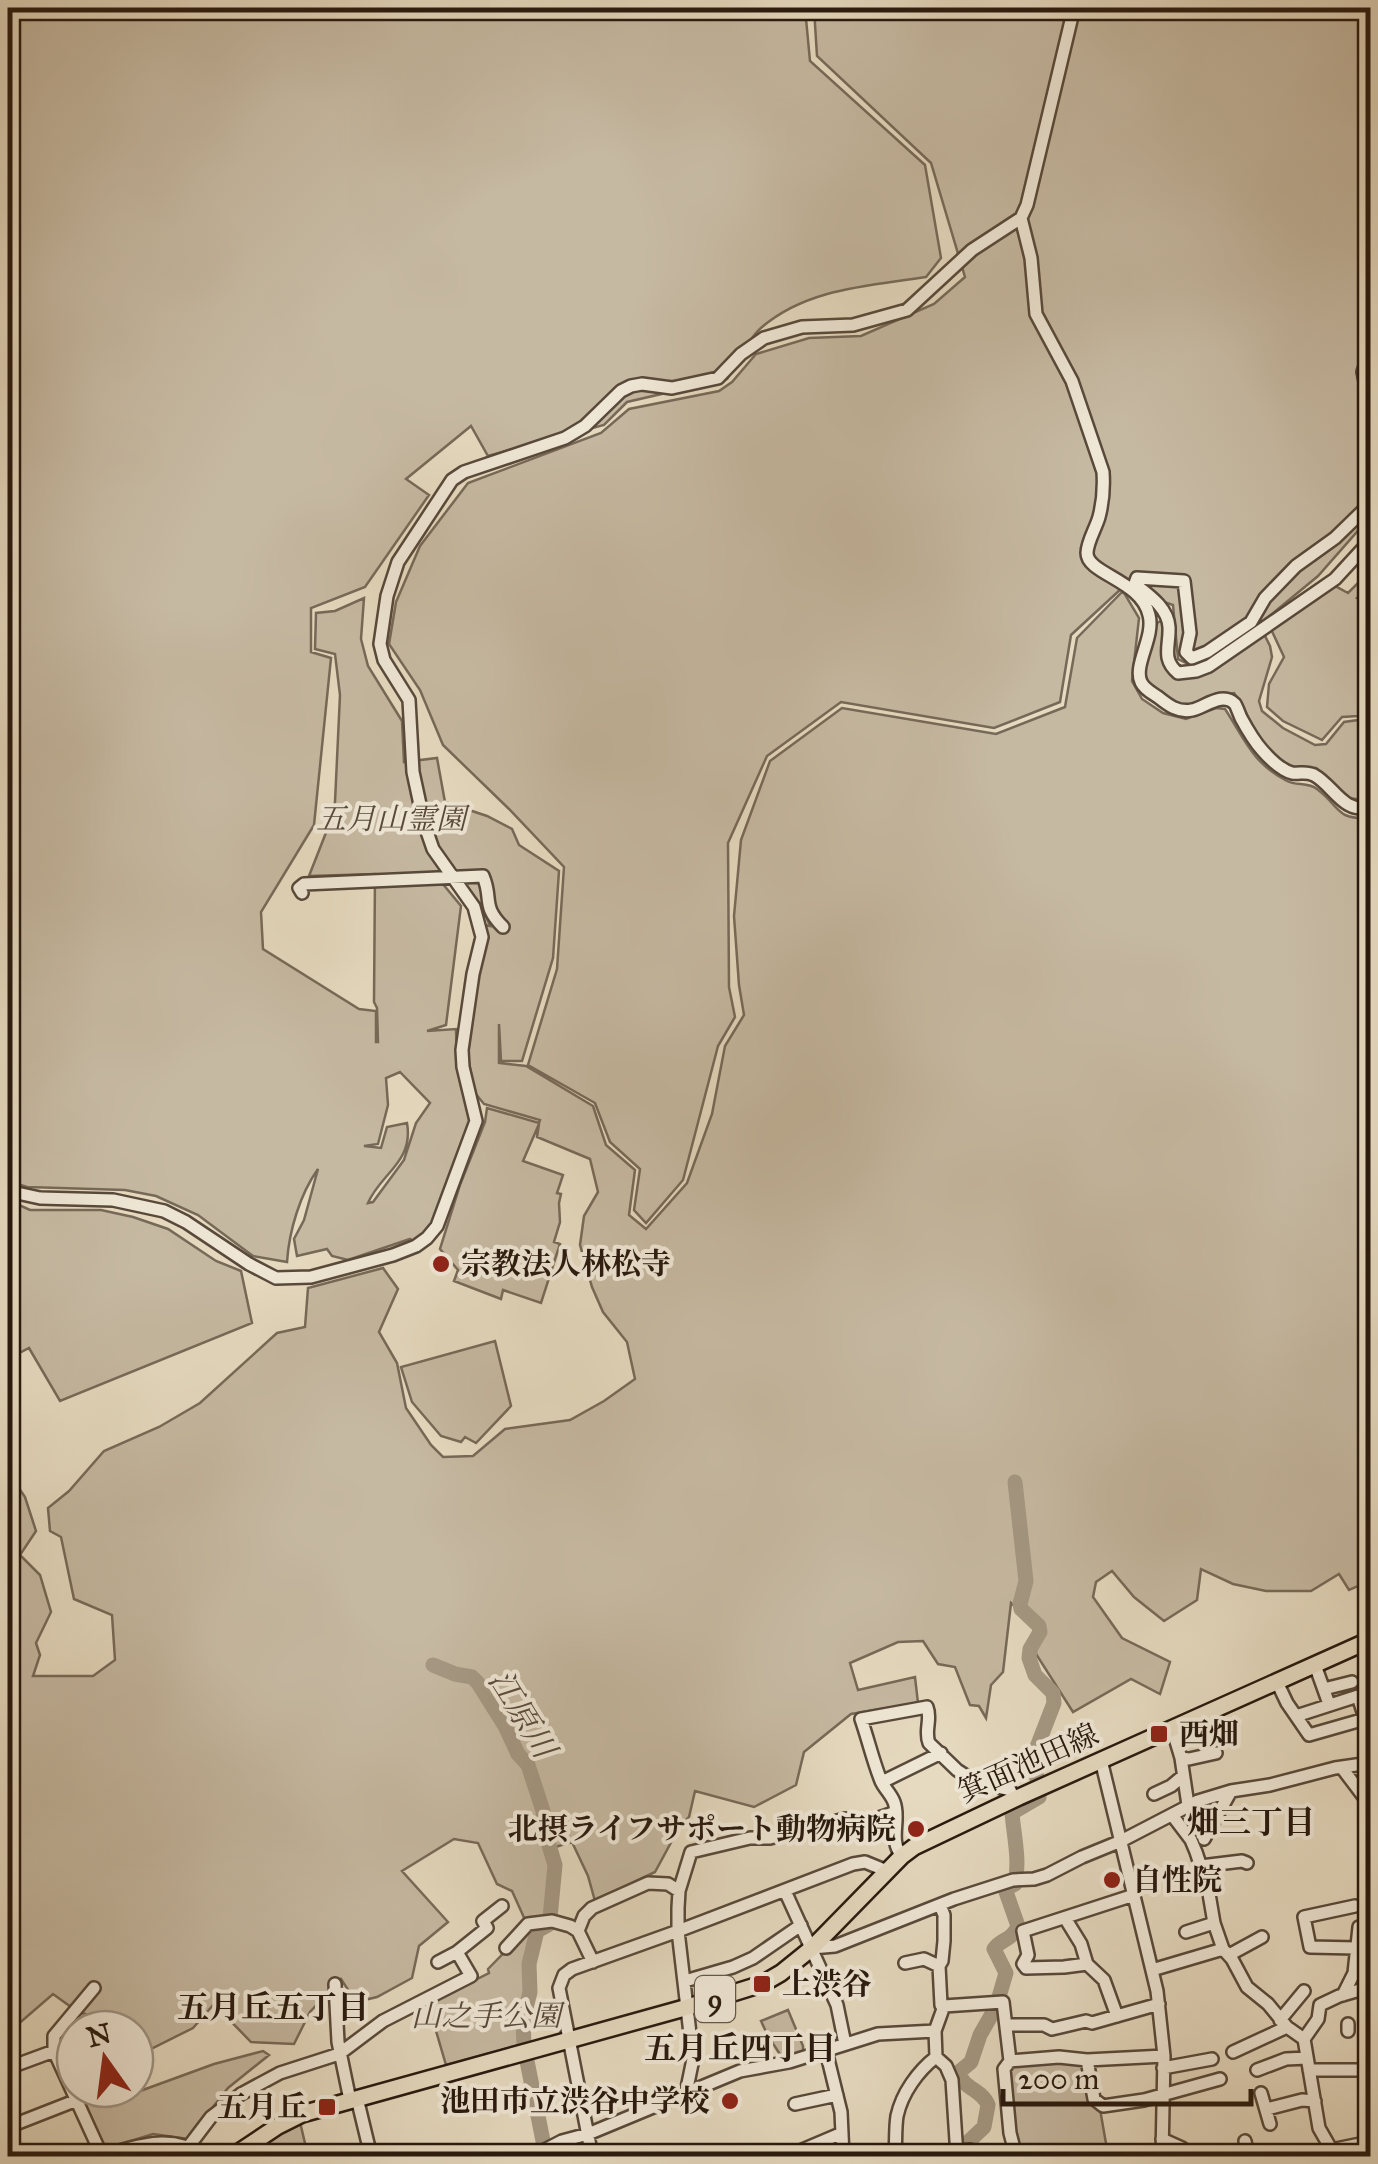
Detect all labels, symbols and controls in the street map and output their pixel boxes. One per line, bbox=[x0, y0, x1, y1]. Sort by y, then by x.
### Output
park label: 五月山霊園 bbox=[316, 801, 471, 837]
place label: 宗教法人林松寺 bbox=[461, 1246, 671, 1282]
marker: 宗教法人林松寺 bbox=[430, 1253, 452, 1275]
water label: 江原川 bbox=[480, 1663, 566, 1768]
street label: 箕面池田線 bbox=[952, 1716, 1104, 1810]
place label: 西畑 bbox=[1179, 1716, 1239, 1752]
marker: 西畑 bbox=[1148, 1723, 1170, 1745]
district label: 畑三丁目 bbox=[1187, 1803, 1315, 1842]
place label: 北摂ライフサポート動物病院 bbox=[508, 1811, 896, 1847]
marker: 北摂ライフサポート動物病院 bbox=[905, 1818, 927, 1840]
place label: 自性院 bbox=[1132, 1862, 1222, 1898]
marker: 自性院 bbox=[1101, 1869, 1123, 1891]
place label: 上渋谷 bbox=[782, 1966, 872, 2002]
marker: 上渋谷 bbox=[751, 1973, 773, 1995]
road number: 9 bbox=[695, 1976, 735, 2022]
district label: 五月丘五丁目 bbox=[177, 1988, 369, 2027]
park label: 山之手公園 bbox=[411, 1998, 566, 2034]
north arrow bbox=[55, 2009, 155, 2109]
text: N bbox=[83, 2015, 115, 2055]
district label: 五月丘四丁目 bbox=[644, 2029, 836, 2068]
scale bar bbox=[1003, 2044, 1250, 2106]
text: 200 m bbox=[1018, 2061, 1099, 2097]
place label: 池田市立渋谷中学校 bbox=[440, 2083, 710, 2119]
place label: 五月丘 bbox=[217, 2089, 307, 2125]
marker: 池田市立渋谷中学校 bbox=[719, 2090, 741, 2112]
marker: 五月丘 bbox=[316, 2096, 338, 2118]

